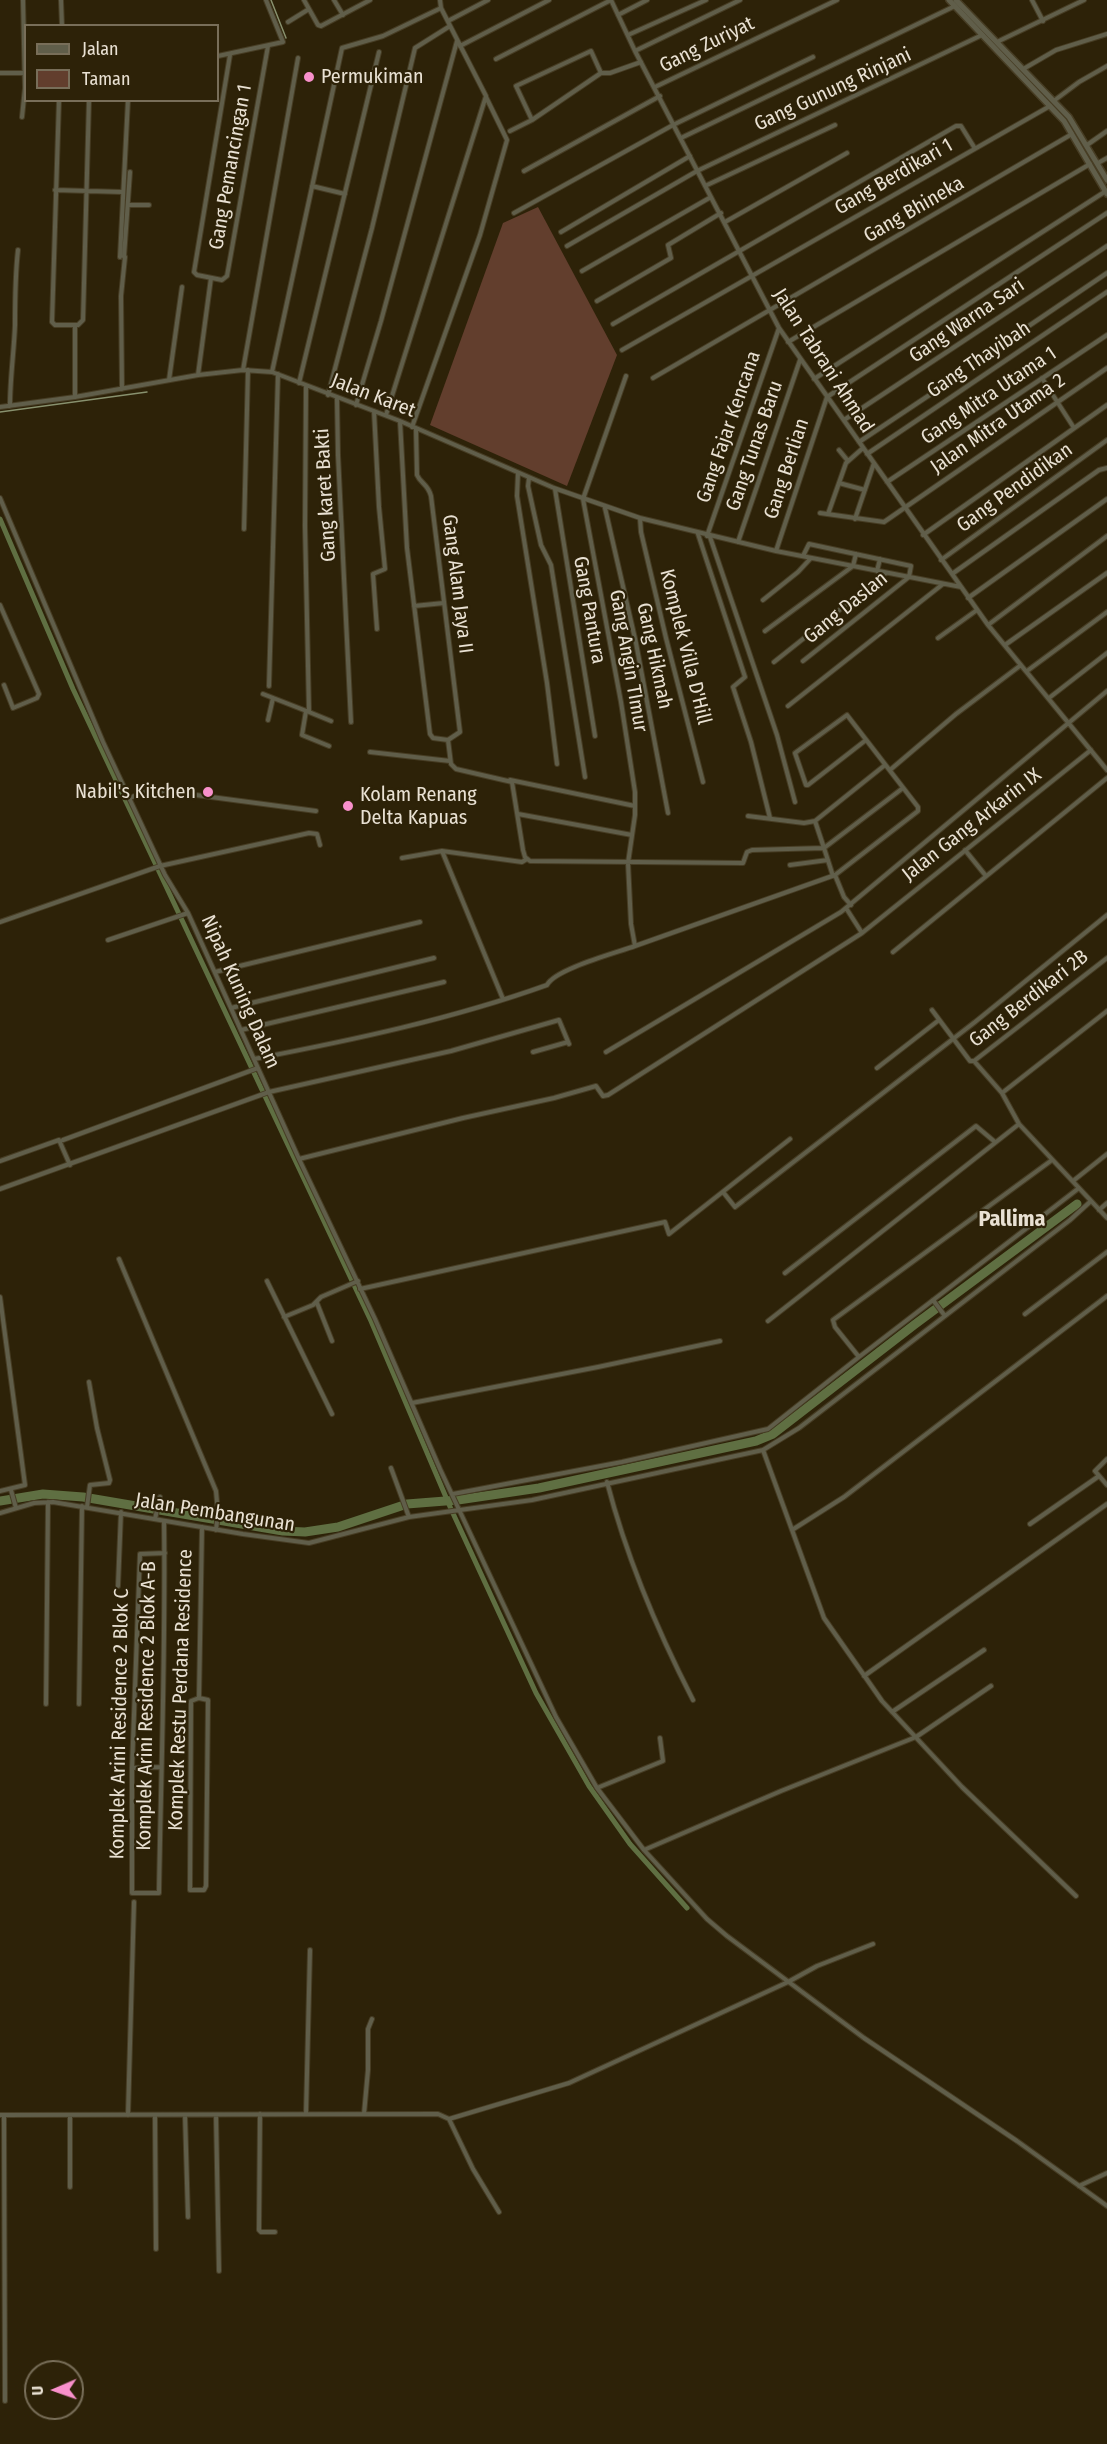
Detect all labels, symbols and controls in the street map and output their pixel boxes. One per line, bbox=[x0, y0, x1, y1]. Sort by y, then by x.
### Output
street label: Gang Zuriyat bbox=[656, 12, 758, 78]
legend bbox=[24, 24, 219, 102]
text: Jalan bbox=[82, 38, 119, 60]
street label: Gang Gunung Rinjani bbox=[751, 43, 915, 137]
place label: Permukiman bbox=[321, 65, 424, 89]
text: Taman bbox=[82, 68, 130, 90]
marker: Permukiman bbox=[302, 70, 316, 84]
street label: Gang Pemancingan 1 bbox=[205, 83, 257, 251]
street label: Gang Berdikari 1 bbox=[831, 134, 957, 220]
street label: Gang Bhineka bbox=[860, 172, 968, 248]
street label: Gang Warna Sari bbox=[905, 274, 1029, 368]
street label: Jalan Tabrani Ahmad bbox=[767, 284, 879, 438]
street label: Gang Thayibah bbox=[923, 317, 1035, 403]
street label: Gang Mitra Utama 1 bbox=[917, 342, 1061, 450]
street label: Gang Fajar Kencana bbox=[692, 348, 766, 506]
street label: Jalan Karet bbox=[327, 369, 419, 423]
street label: Jalan Mitra Utama 2 bbox=[926, 369, 1070, 479]
street label: Gang Tunas Baru bbox=[721, 378, 789, 514]
street label: Gang Berlian bbox=[759, 416, 815, 522]
street label: Gang karet Bakti bbox=[311, 428, 341, 562]
street label: Gang Pendidikan bbox=[953, 438, 1077, 538]
street label: Gang Alam Jaya II bbox=[437, 513, 477, 655]
street label: Gang Pantura bbox=[568, 554, 610, 666]
street label: Komplek Villa D'Hill bbox=[654, 567, 716, 727]
street label: Gang Daslan bbox=[799, 567, 893, 649]
street label: Gang Angin TImur bbox=[604, 588, 652, 734]
street label: Gang Hikmah bbox=[631, 601, 677, 711]
street label: Jalan Gang Arkarin IX bbox=[898, 763, 1046, 887]
place label: Nabil's Kitchen bbox=[75, 780, 196, 804]
place label: Kolam Renang Delta Kapuas bbox=[360, 783, 477, 830]
marker: Nabil's Kitchen bbox=[201, 785, 215, 799]
marker: Kolam Renang Delta Kapuas bbox=[341, 799, 355, 813]
street label: Nipah Kuning Dalam bbox=[195, 912, 285, 1072]
street label: Gang Berdikari 2B bbox=[965, 945, 1093, 1053]
district label: Pallima bbox=[978, 1207, 1046, 1233]
street label: Jalan Pembangunan bbox=[133, 1488, 297, 1538]
street label: Komplek Restu Perdana Residence bbox=[164, 1549, 198, 1831]
street label: Komplek Arini Residence 2 Blok A-B bbox=[132, 1561, 162, 1851]
street label: Komplek Arini Residence 2 Blok C bbox=[106, 1588, 134, 1860]
north arrow bbox=[24, 2360, 84, 2420]
text: U bbox=[28, 2386, 47, 2396]

